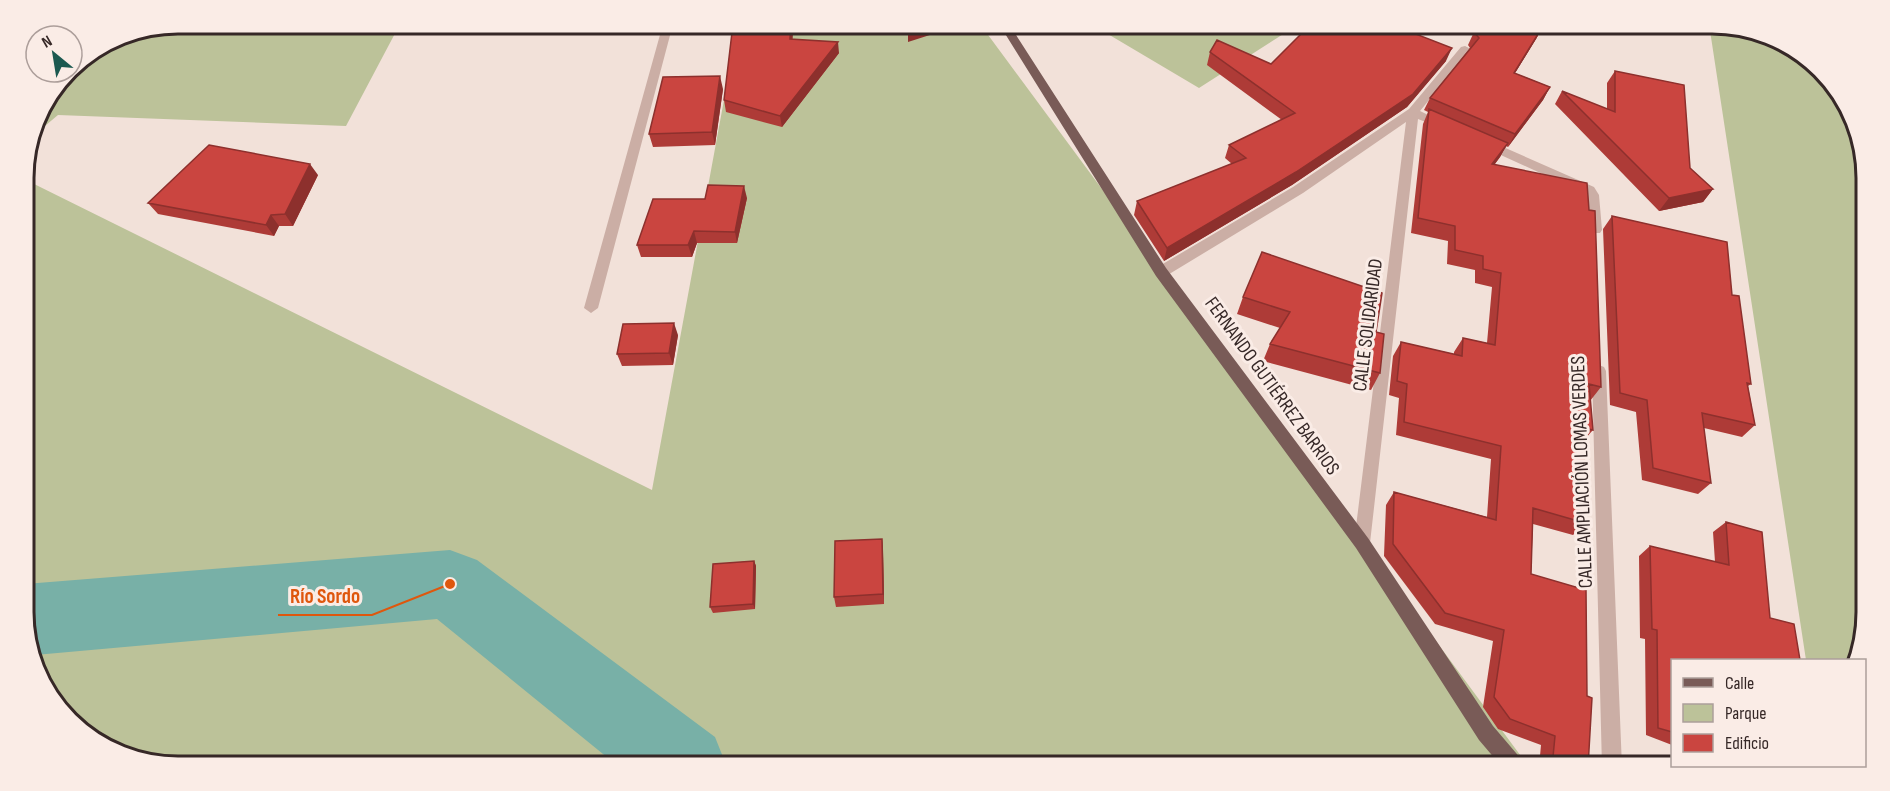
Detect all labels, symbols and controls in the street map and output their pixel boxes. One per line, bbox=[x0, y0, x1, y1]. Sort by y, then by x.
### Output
north arrow bbox=[24, 24, 84, 84]
text: N bbox=[39, 32, 56, 53]
street label: CALLE SOLIDARIDAD bbox=[1348, 257, 1388, 393]
street label: FERNANDO GUTIÉRREZ BARRIOS bbox=[1199, 292, 1345, 480]
street label: CALLE AMPLIACIÓN LOMAS VERDES bbox=[1566, 355, 1598, 589]
callout: Río Sordo bbox=[278, 576, 372, 615]
text: Río Sordo bbox=[290, 584, 360, 609]
legend bbox=[1671, 659, 1866, 767]
text: Calle bbox=[1725, 673, 1754, 694]
text: Parque bbox=[1725, 703, 1766, 724]
text: Edificio bbox=[1725, 733, 1769, 754]

